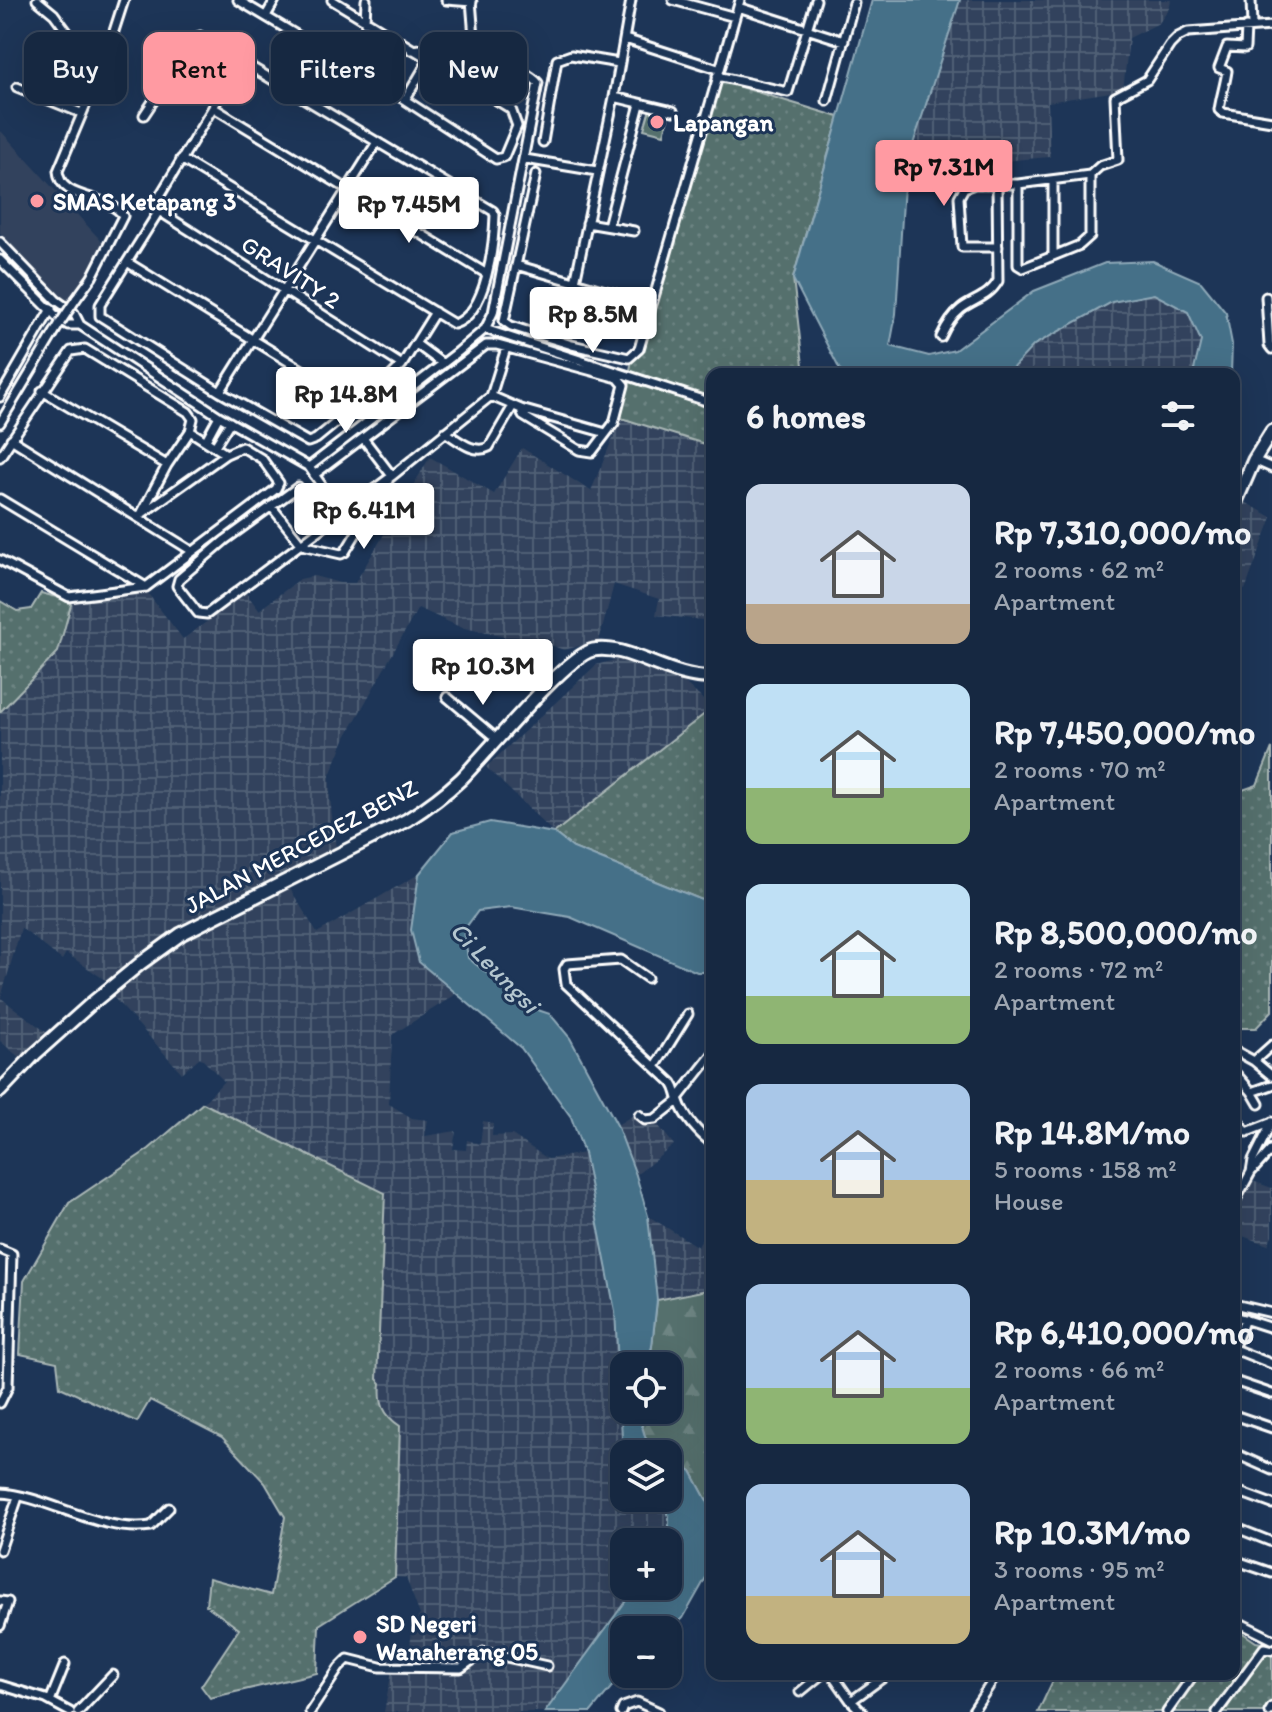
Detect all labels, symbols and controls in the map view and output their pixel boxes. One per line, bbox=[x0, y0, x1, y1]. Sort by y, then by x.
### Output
chip: Buy bbox=[24, 32, 127, 104]
chip: Rent bbox=[143, 32, 255, 104]
chip: Filters bbox=[271, 32, 404, 104]
chip: New bbox=[420, 32, 527, 104]
place label: Lapangan bbox=[673, 108, 774, 138]
marker: Lapangan bbox=[648, 113, 666, 131]
pin: Rp 7.31M bbox=[861, 140, 1027, 208]
text: Rp 7.31M bbox=[893, 150, 995, 182]
pin: Rp 7.45M bbox=[326, 177, 492, 245]
place label: SMAS Ketapang 3 bbox=[53, 187, 236, 217]
text: Rp 7.45M bbox=[357, 187, 461, 219]
marker: SMAS Ketapang 3 bbox=[28, 192, 46, 210]
street label: GRAVITY 2 bbox=[236, 229, 346, 315]
pin: Rp 8.5M bbox=[519, 287, 667, 355]
text: Rp 8.5M bbox=[548, 297, 638, 329]
pin: Rp 14.8M bbox=[263, 367, 429, 435]
text: Rp 14.8M bbox=[294, 377, 398, 409]
icon: filters bbox=[1156, 394, 1200, 438]
text: 6 homes bbox=[746, 396, 866, 437]
pin: Rp 6.41M bbox=[281, 483, 447, 551]
text: Rp 6.41M bbox=[312, 493, 416, 525]
text: Rp 7,310,000/mo bbox=[994, 512, 1251, 553]
icon: home bbox=[810, 516, 906, 612]
text: 2 rooms · 62 m² bbox=[994, 553, 1164, 585]
text: Apartment bbox=[994, 585, 1115, 617]
pin: Rp 10.3M bbox=[400, 639, 566, 707]
text: Rp 10.3M bbox=[431, 649, 535, 681]
text: Rp 7,450,000/mo bbox=[994, 712, 1255, 753]
icon: home bbox=[810, 716, 906, 812]
text: 2 rooms · 70 m² bbox=[994, 753, 1166, 785]
street label: JALAN MERCEDEZ BENZ bbox=[180, 772, 422, 920]
text: Apartment bbox=[994, 785, 1115, 817]
text: Rp 8,500,000/mo bbox=[994, 912, 1258, 953]
water label: Ci Leungsi bbox=[443, 914, 548, 1021]
icon: home bbox=[810, 916, 906, 1012]
text: 2 rooms · 72 m² bbox=[994, 953, 1163, 985]
text: Apartment bbox=[994, 985, 1115, 1017]
text: Rp 14.8M/mo bbox=[994, 1112, 1190, 1153]
icon: home bbox=[810, 1116, 906, 1212]
text: 5 rooms · 158 m² bbox=[994, 1153, 1177, 1185]
text: House bbox=[994, 1185, 1064, 1217]
text: Rp 6,410,000/mo bbox=[994, 1312, 1254, 1353]
icon: home bbox=[810, 1316, 906, 1412]
map controls bbox=[610, 1352, 682, 1688]
button: locate bbox=[610, 1352, 682, 1424]
text: 2 rooms · 66 m² bbox=[994, 1353, 1164, 1385]
text: Apartment bbox=[994, 1385, 1115, 1417]
button: layers bbox=[610, 1440, 682, 1512]
text: Rp 10.3M/mo bbox=[994, 1512, 1191, 1553]
icon: home bbox=[810, 1516, 906, 1612]
button: + bbox=[610, 1528, 682, 1600]
text: 3 rooms · 95 m² bbox=[994, 1553, 1165, 1585]
text: Apartment bbox=[994, 1585, 1115, 1617]
place label: SD Negeri Wanaherang 05 bbox=[376, 1609, 538, 1667]
button: − bbox=[610, 1616, 682, 1688]
marker: SD Negeri Wanaherang 05 bbox=[351, 1628, 369, 1646]

